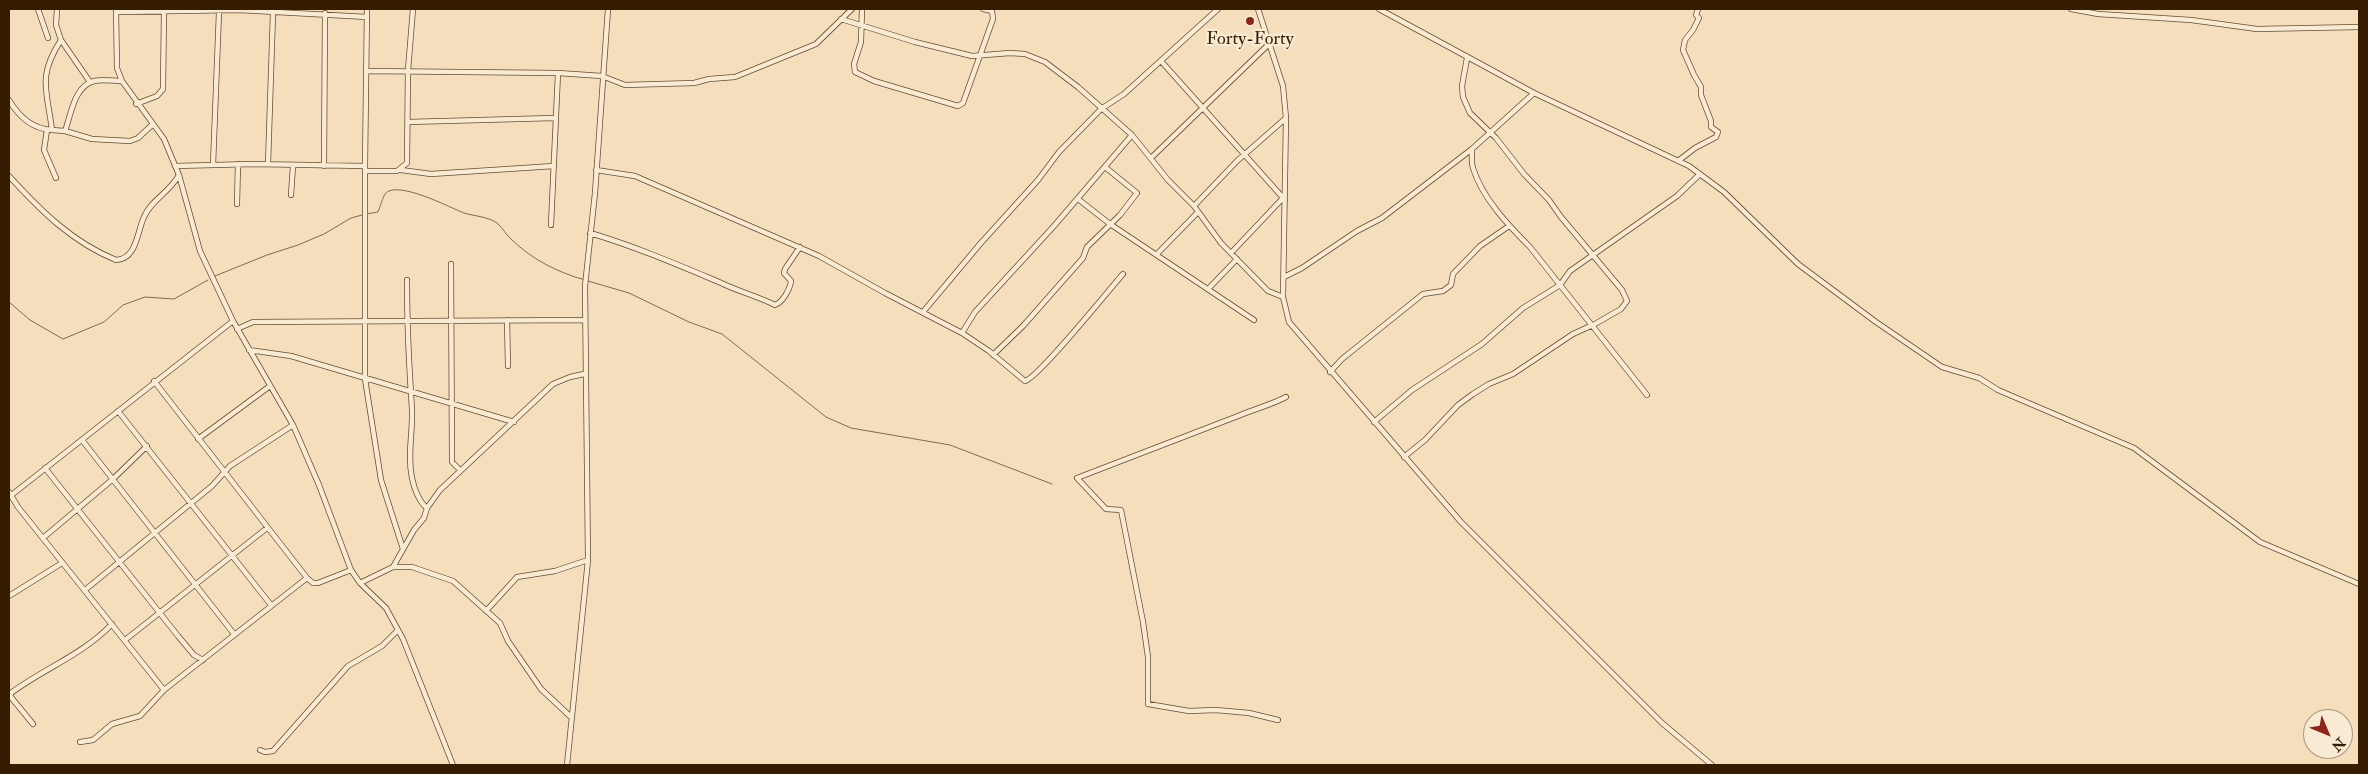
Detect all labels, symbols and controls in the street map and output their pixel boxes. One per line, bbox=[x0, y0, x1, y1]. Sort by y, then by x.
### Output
marker: Forty-Forty bbox=[1244, 15, 1256, 27]
place label: Forty-Forty bbox=[1206, 29, 1294, 51]
north arrow bbox=[2303, 709, 2353, 759]
text: N bbox=[2328, 734, 2349, 755]

